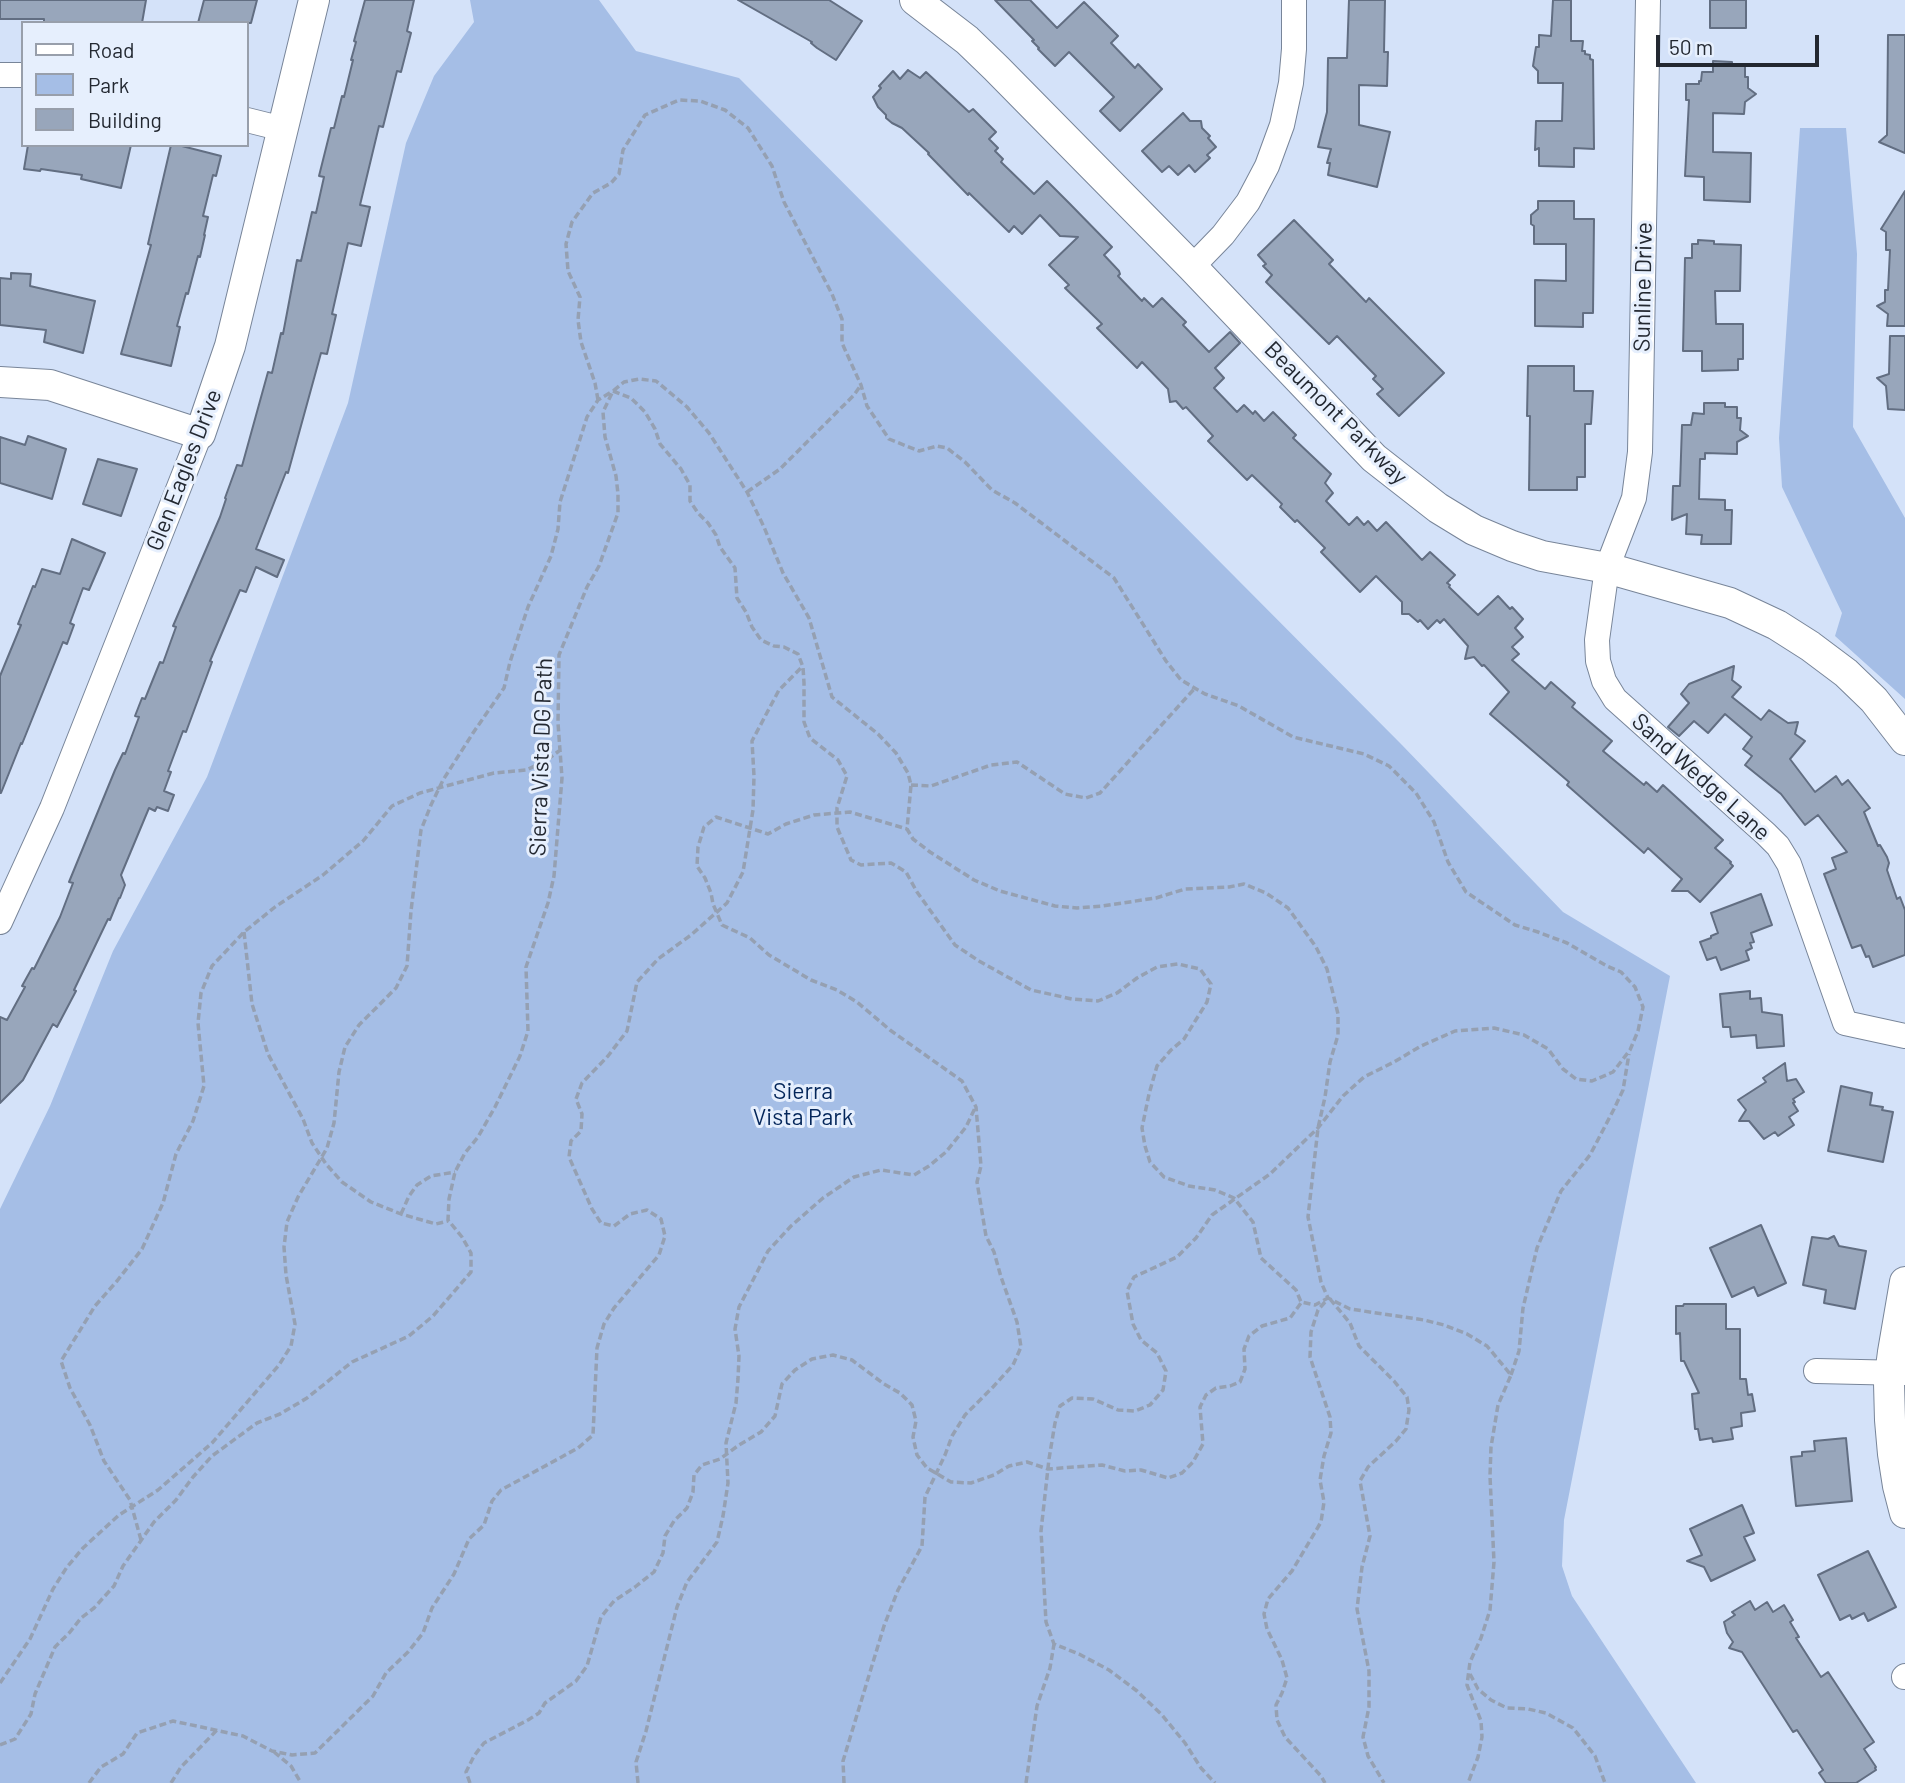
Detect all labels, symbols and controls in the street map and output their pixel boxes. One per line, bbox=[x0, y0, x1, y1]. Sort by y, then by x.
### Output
legend bbox=[21, 21, 248, 147]
scale bar bbox=[1660, 21, 1823, 65]
text: 50 m bbox=[1669, 34, 1713, 59]
text: Road bbox=[88, 37, 134, 62]
text: Park bbox=[88, 72, 129, 97]
text: Building bbox=[88, 107, 162, 132]
street label: Sunline Drive bbox=[1628, 222, 1658, 352]
street label: Beaumont Parkway bbox=[1259, 336, 1413, 490]
street label: Glen Eagles Drive bbox=[140, 385, 228, 555]
street label: Sierra Vista DG Path bbox=[524, 657, 558, 857]
street label: Sand Wedge Lane bbox=[1626, 708, 1776, 846]
park label: Sierra Vista Park bbox=[753, 1077, 853, 1131]

